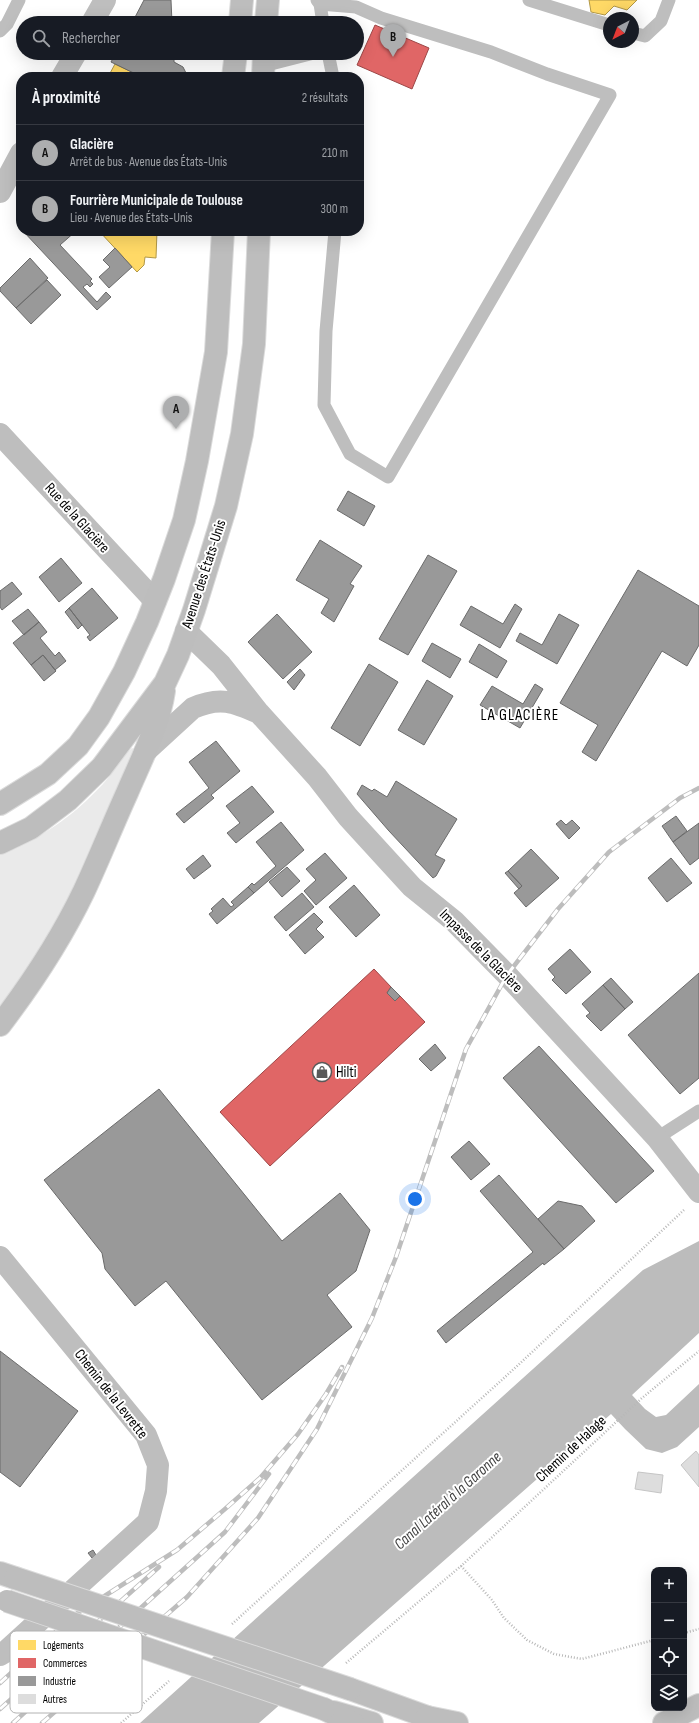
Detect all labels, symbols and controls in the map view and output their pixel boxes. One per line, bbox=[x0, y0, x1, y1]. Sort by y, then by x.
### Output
north arrow bbox=[603, 12, 639, 48]
search box bbox=[16, 16, 364, 60]
pin: B bbox=[380, 24, 406, 57]
icon: search bbox=[30, 27, 52, 49]
text: Rechercher bbox=[62, 29, 120, 48]
text: À proximité bbox=[32, 88, 100, 108]
text: 2 résultats bbox=[302, 90, 348, 106]
text: Glacière bbox=[70, 135, 114, 154]
text: A bbox=[42, 145, 48, 161]
text: 210 m bbox=[322, 145, 348, 161]
text: Arrêt de bus · Avenue des États-Unis bbox=[70, 154, 227, 170]
text: Fourrière Municipale de Toulouse bbox=[70, 191, 243, 210]
text: B bbox=[42, 201, 48, 217]
text: 300 m bbox=[321, 201, 348, 217]
text: Lieu · Avenue des États-Unis bbox=[70, 210, 193, 226]
pin: A bbox=[163, 396, 189, 429]
street label: Rue de la Glacière bbox=[40, 479, 114, 557]
street label: Avenue des États-Unis bbox=[177, 517, 230, 632]
district label: LA GLACIÈRE bbox=[481, 706, 559, 725]
street label: Impasse de la Glacière bbox=[435, 905, 527, 997]
shop icon: Hilti bbox=[311, 1061, 333, 1083]
place label: Hilti bbox=[336, 1063, 357, 1082]
your location bbox=[405, 1189, 425, 1209]
street label: Chemin de la Levrette bbox=[70, 1345, 152, 1443]
street label: Chemin de Halage bbox=[532, 1412, 610, 1486]
water label: Canal Latéral à la Garonne bbox=[391, 1448, 505, 1554]
map controls bbox=[651, 1567, 687, 1711]
button: + bbox=[651, 1567, 687, 1603]
button: − bbox=[651, 1603, 687, 1639]
legend bbox=[10, 1631, 142, 1713]
text: Logements bbox=[43, 1639, 84, 1652]
button: locate bbox=[651, 1639, 687, 1675]
text: Commerces bbox=[43, 1657, 87, 1670]
text: Industrie bbox=[43, 1675, 76, 1688]
button: layers bbox=[651, 1675, 687, 1711]
text: Autres bbox=[42, 1693, 67, 1706]

